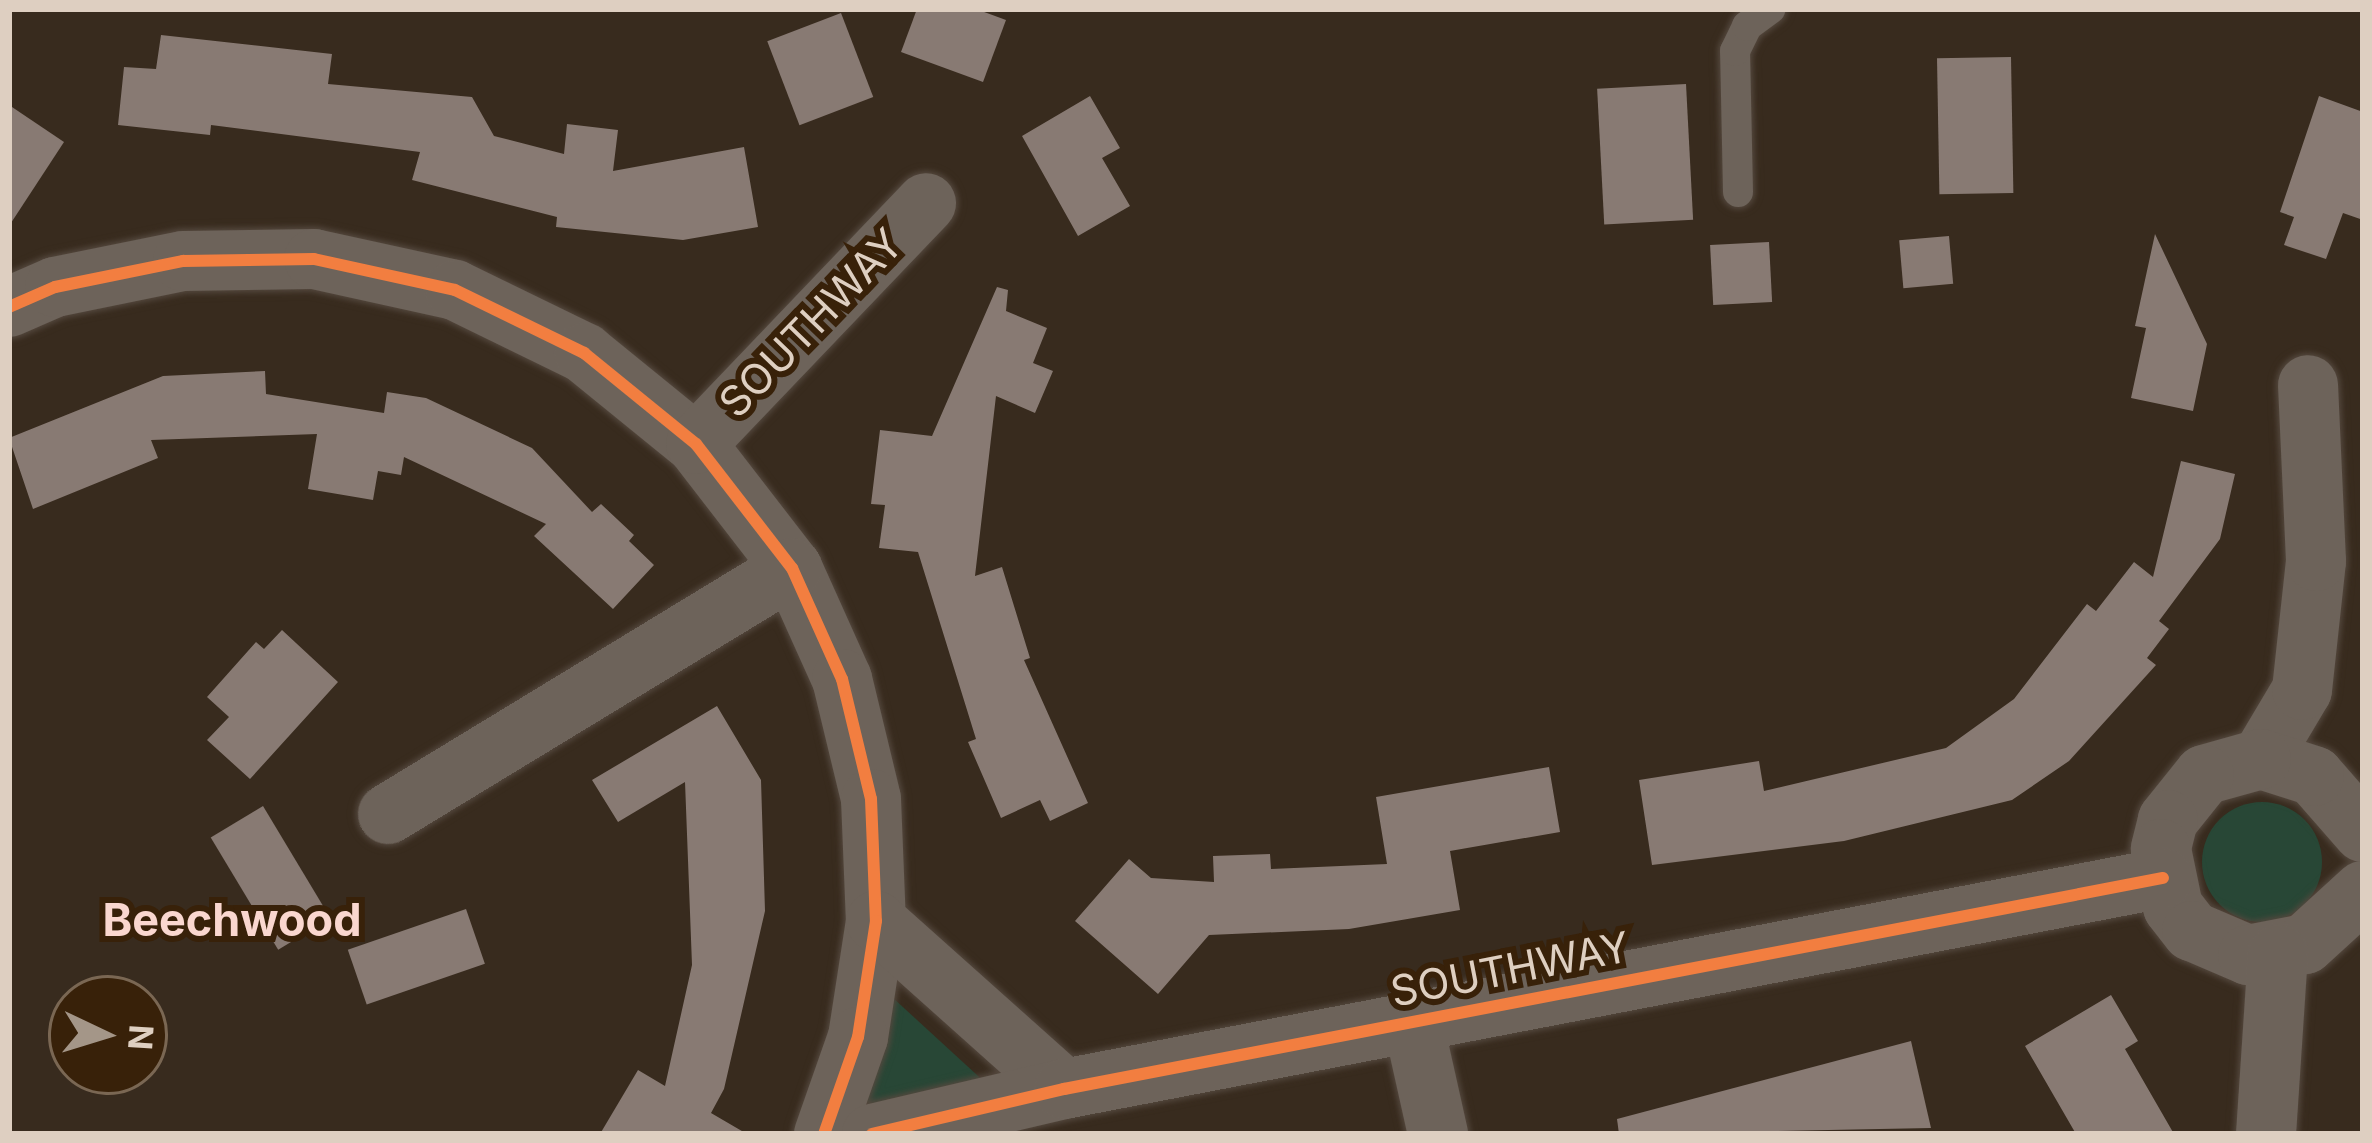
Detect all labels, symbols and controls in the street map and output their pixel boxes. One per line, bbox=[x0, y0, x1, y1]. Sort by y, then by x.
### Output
street label: SOUTHWAY bbox=[709, 218, 913, 428]
district label: Beechwood bbox=[102, 893, 362, 947]
street label: SOUTHWAY bbox=[1386, 921, 1634, 1017]
north arrow bbox=[48, 975, 168, 1095]
text: N bbox=[120, 1023, 162, 1051]

